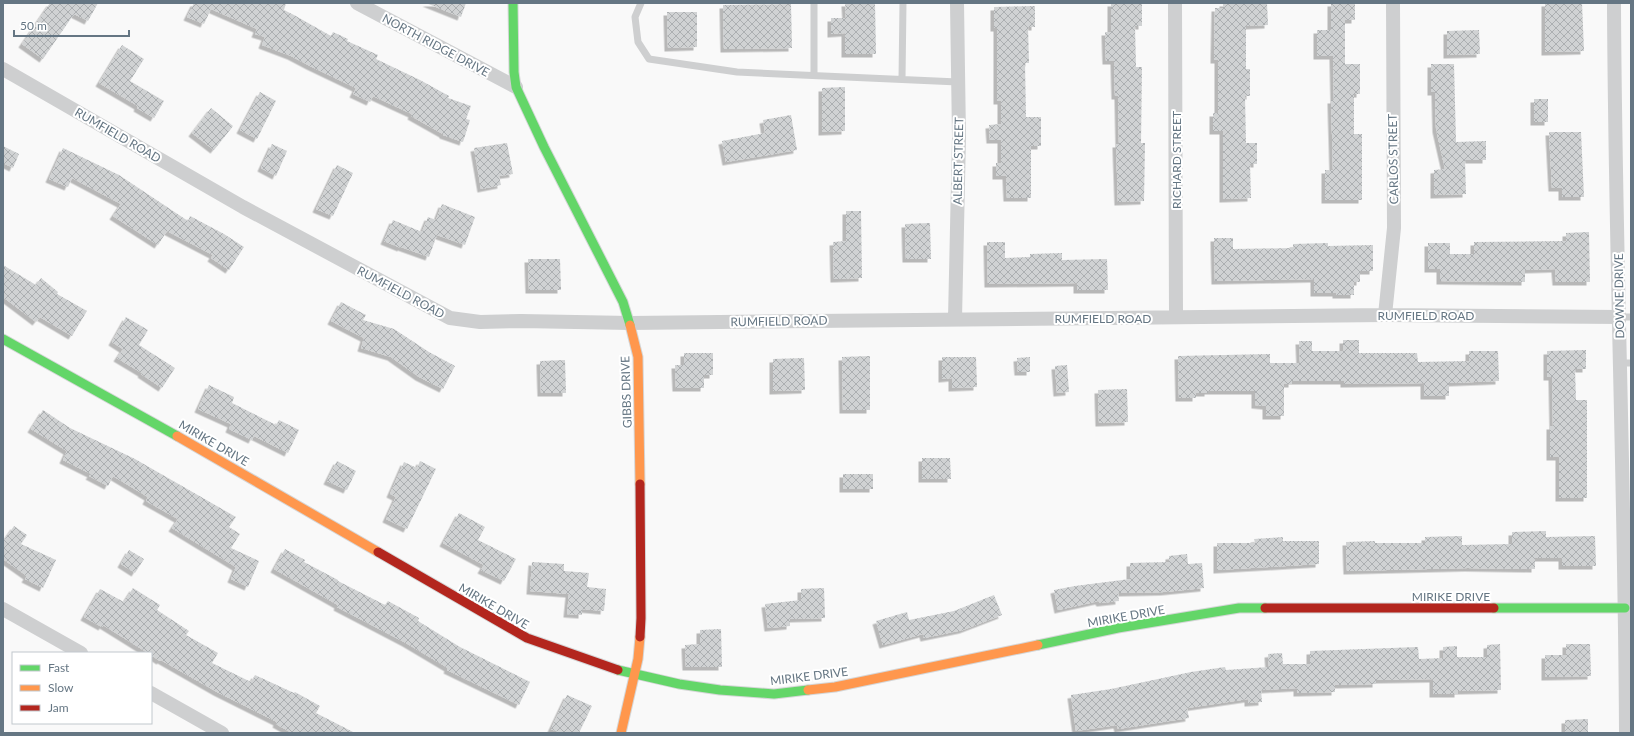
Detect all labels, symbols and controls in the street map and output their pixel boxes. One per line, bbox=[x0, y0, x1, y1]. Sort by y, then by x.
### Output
street label: NORTH RIDGE DRIVE bbox=[380, 10, 492, 80]
scale bar bbox=[14, 12, 129, 38]
text: 50 m bbox=[20, 18, 47, 33]
street label: RUMFIELD ROAD bbox=[72, 104, 164, 166]
street label: RICHARD STREET bbox=[1169, 111, 1184, 209]
street label: CARLOS STREET bbox=[1385, 114, 1401, 204]
street label: ALBERT STREET bbox=[950, 117, 966, 205]
street label: DOWNE DRIVE bbox=[1611, 253, 1627, 339]
street label: RUMFIELD ROAD bbox=[355, 263, 447, 321]
street label: RUMFIELD ROAD bbox=[1378, 308, 1474, 323]
street label: RUMFIELD ROAD bbox=[1055, 311, 1151, 326]
street label: RUMFIELD ROAD bbox=[730, 313, 828, 329]
street label: GIBBS DRIVE bbox=[617, 356, 635, 428]
street label: MIRIKE DRIVE bbox=[176, 417, 252, 469]
street label: MIRIKE DRIVE bbox=[456, 580, 532, 632]
street label: MIRIKE DRIVE bbox=[1412, 589, 1490, 604]
street label: MIRIKE DRIVE bbox=[1086, 602, 1166, 630]
legend bbox=[12, 652, 152, 724]
text: Fast bbox=[48, 660, 70, 675]
street label: MIRIKE DRIVE bbox=[769, 664, 849, 688]
text: Slow bbox=[48, 680, 74, 695]
text: Jam bbox=[48, 700, 69, 715]

